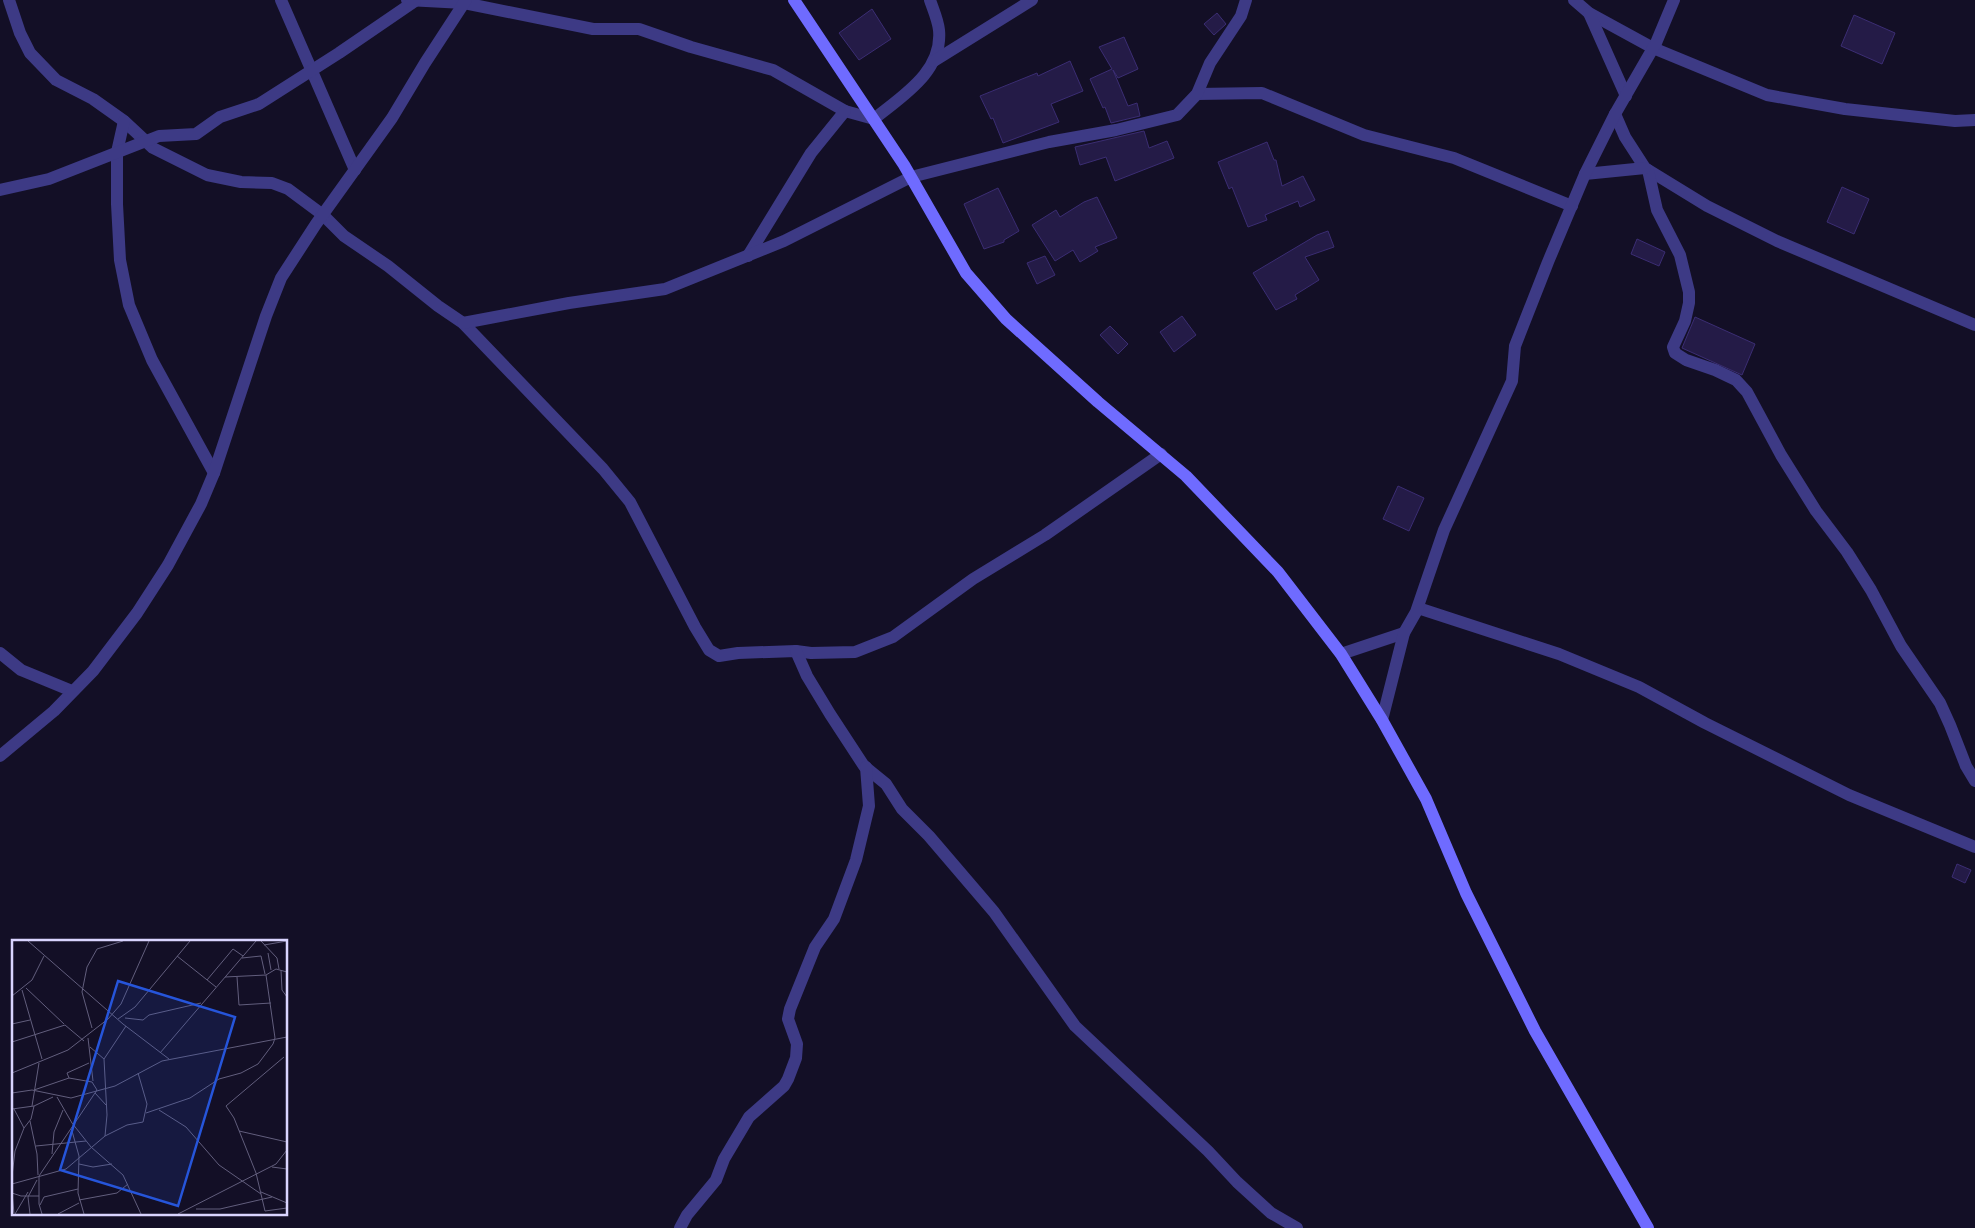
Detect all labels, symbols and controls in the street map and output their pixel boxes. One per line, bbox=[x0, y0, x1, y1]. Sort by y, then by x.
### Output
inset map bbox=[12, 940, 288, 1216]

